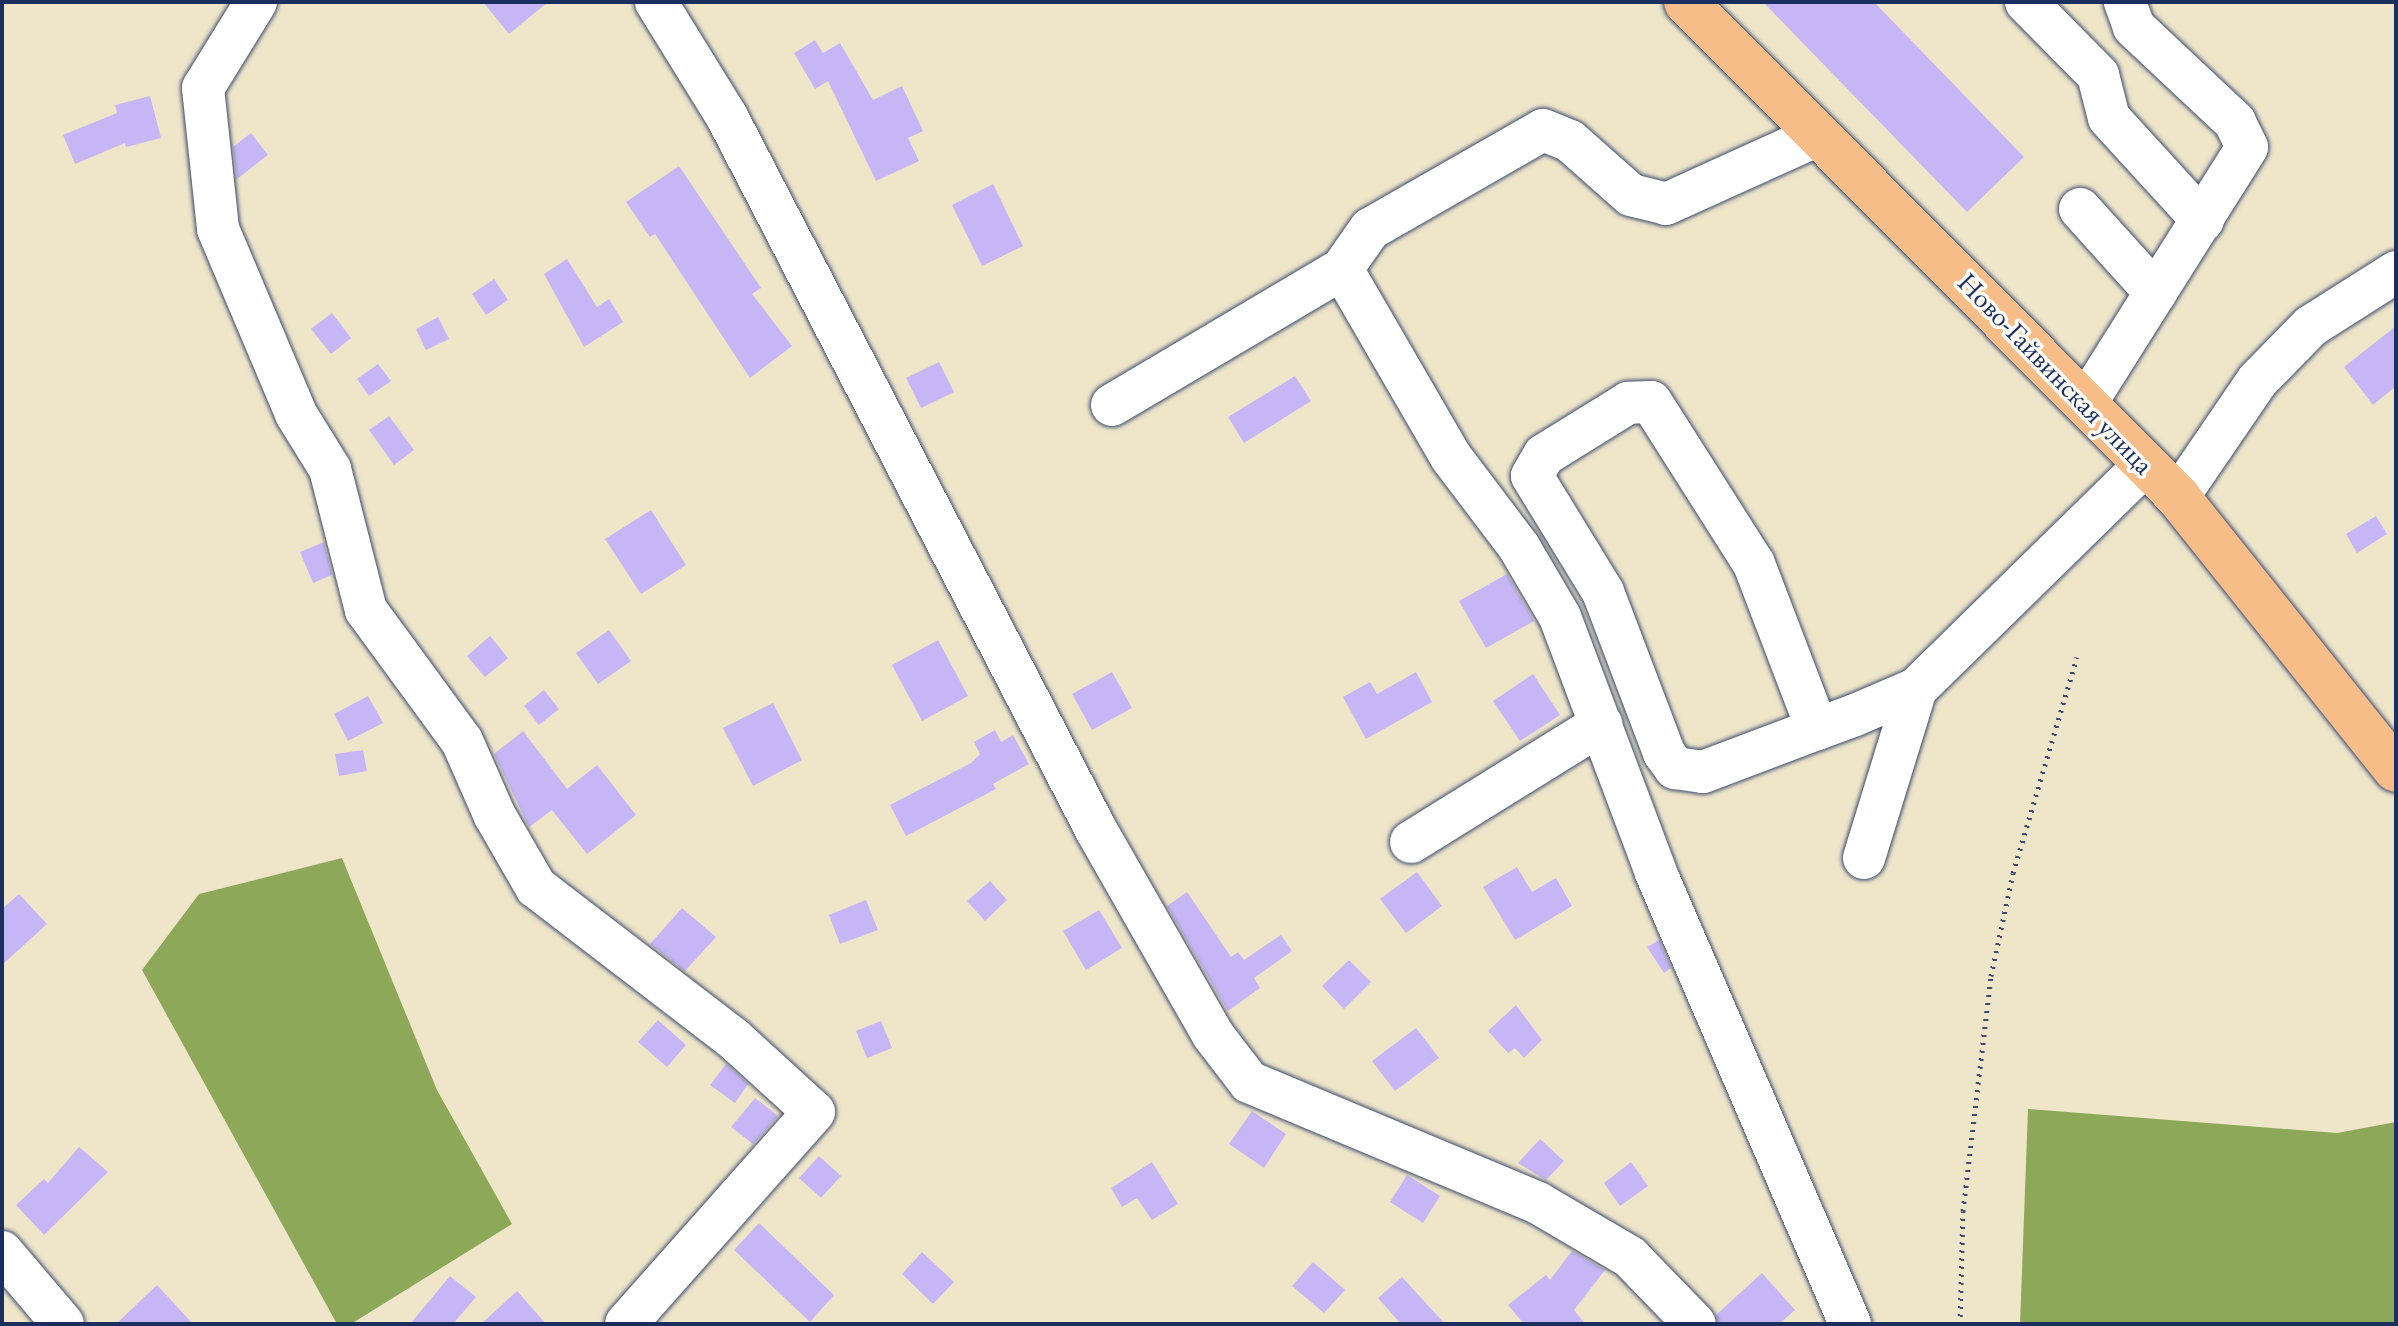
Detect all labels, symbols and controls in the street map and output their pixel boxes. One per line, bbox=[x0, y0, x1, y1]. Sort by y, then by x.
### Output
street label: Ново-Гайвинская улица bbox=[1951, 265, 2161, 481]

